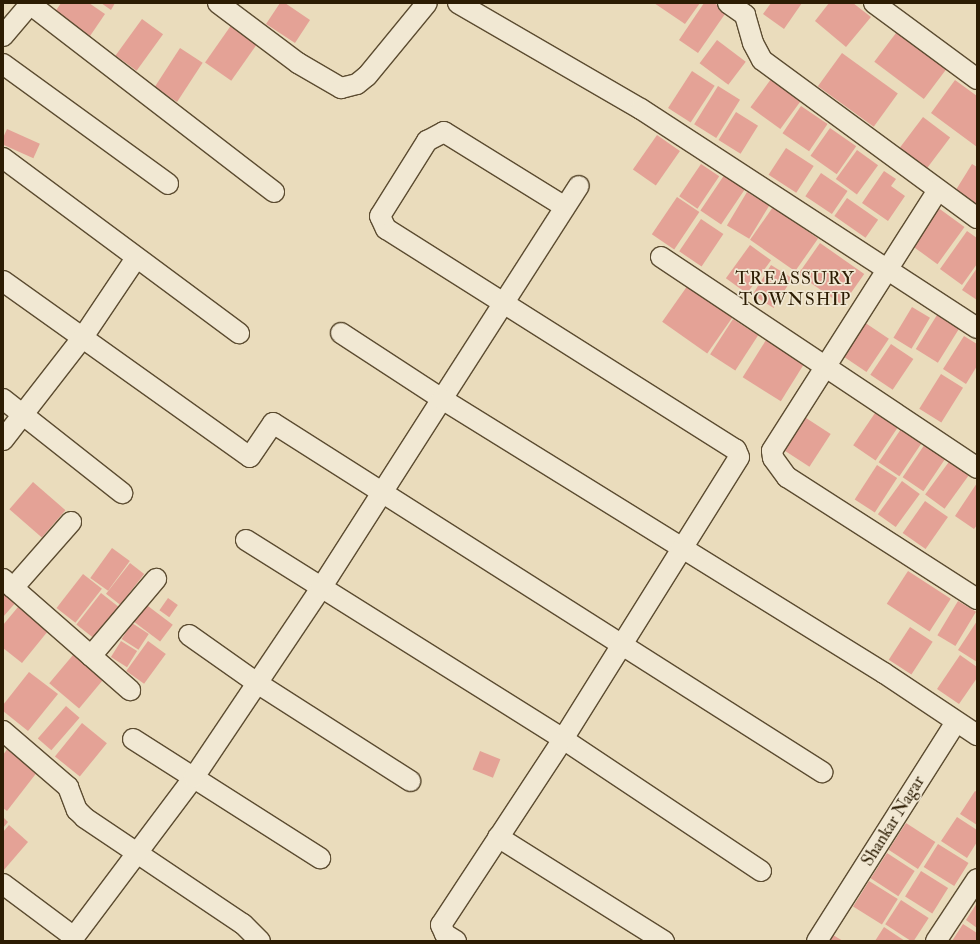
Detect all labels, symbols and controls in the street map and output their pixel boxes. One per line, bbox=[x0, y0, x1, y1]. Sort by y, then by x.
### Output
district label: TREASSURY TOWNSHIP bbox=[735, 269, 855, 312]
street label: Shankar Nagar bbox=[857, 772, 929, 870]

